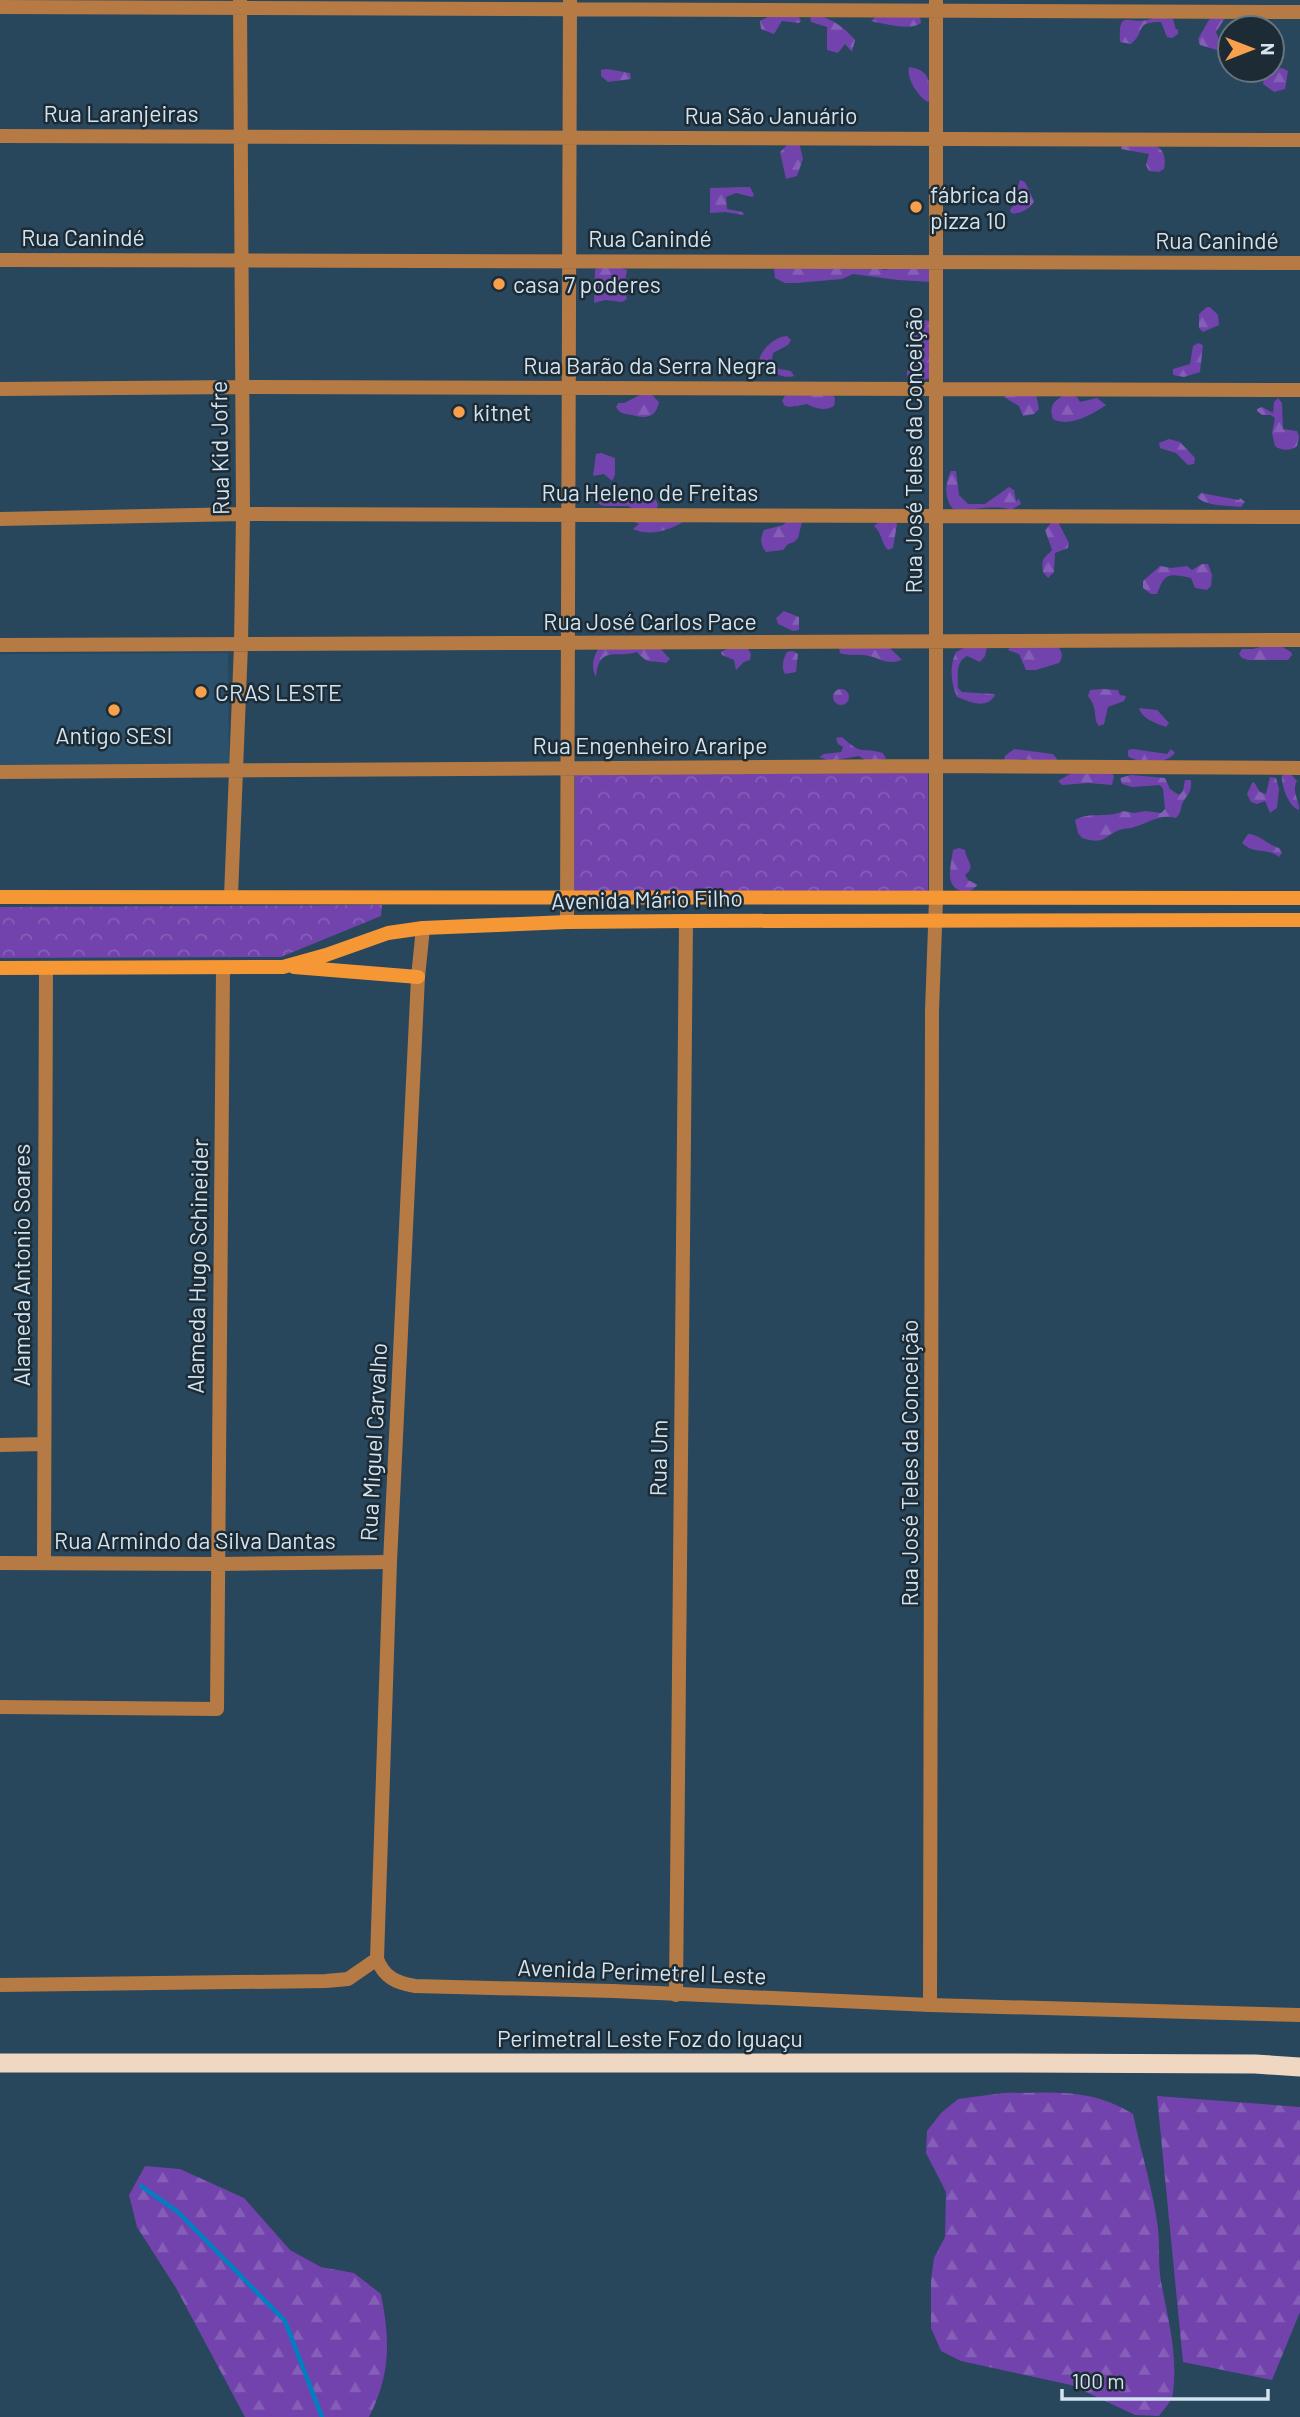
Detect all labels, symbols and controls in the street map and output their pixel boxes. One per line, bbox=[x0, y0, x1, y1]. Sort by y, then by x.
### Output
north arrow bbox=[1216, 14, 1286, 84]
text: N bbox=[1257, 43, 1280, 55]
street label: Rua Laranjeiras bbox=[44, 99, 198, 127]
street label: Rua São Januário bbox=[684, 101, 858, 129]
place label: fábrica da pizza 10 bbox=[930, 180, 1029, 234]
marker: fábrica da pizza 10 bbox=[908, 199, 924, 215]
street label: Rua Canindé bbox=[21, 223, 145, 251]
street label: Rua Canindé bbox=[588, 224, 712, 252]
street label: Rua Canindé bbox=[1155, 226, 1279, 254]
place label: casa 7 poderes bbox=[513, 270, 661, 298]
marker: casa 7 poderes bbox=[491, 276, 507, 292]
street label: Rua José Teles da Conceição bbox=[899, 307, 927, 593]
street label: Rua Barão da Serra Negra bbox=[523, 351, 777, 379]
street label: Rua Kid Jofre bbox=[204, 381, 234, 515]
place label: kitnet bbox=[473, 398, 531, 426]
marker: kitnet bbox=[451, 404, 467, 420]
street label: Rua Heleno de Freitas bbox=[542, 478, 758, 506]
street label: Rua José Carlos Pace bbox=[543, 607, 757, 635]
place label: CRAS LESTE bbox=[215, 678, 342, 706]
marker: CRAS LESTE bbox=[193, 684, 209, 700]
marker: Antigo SESI bbox=[106, 702, 122, 718]
place label: Antigo SESI bbox=[56, 721, 172, 749]
street label: Rua Engenheiro Araripe bbox=[533, 731, 767, 759]
street label: Avenida Mário Filho bbox=[551, 883, 743, 915]
street label: Alameda Hugo Schineider bbox=[181, 1138, 213, 1394]
street label: Alameda Antonio Soares bbox=[7, 1144, 35, 1386]
street label: Rua José Teles da Conceição bbox=[895, 1320, 923, 1606]
street label: Rua Miguel Carvalho bbox=[354, 1342, 392, 1542]
street label: Rua Um bbox=[643, 1419, 673, 1497]
street label: Rua Armindo da Silva Dantas bbox=[54, 1526, 336, 1554]
street label: Avenida Perimetrel Leste bbox=[517, 1953, 767, 1989]
street label: Perimetral Leste Foz do Iguaçu bbox=[497, 2024, 803, 2052]
scale bar bbox=[1062, 2358, 1268, 2402]
text: 100 m bbox=[1072, 2368, 1125, 2393]

